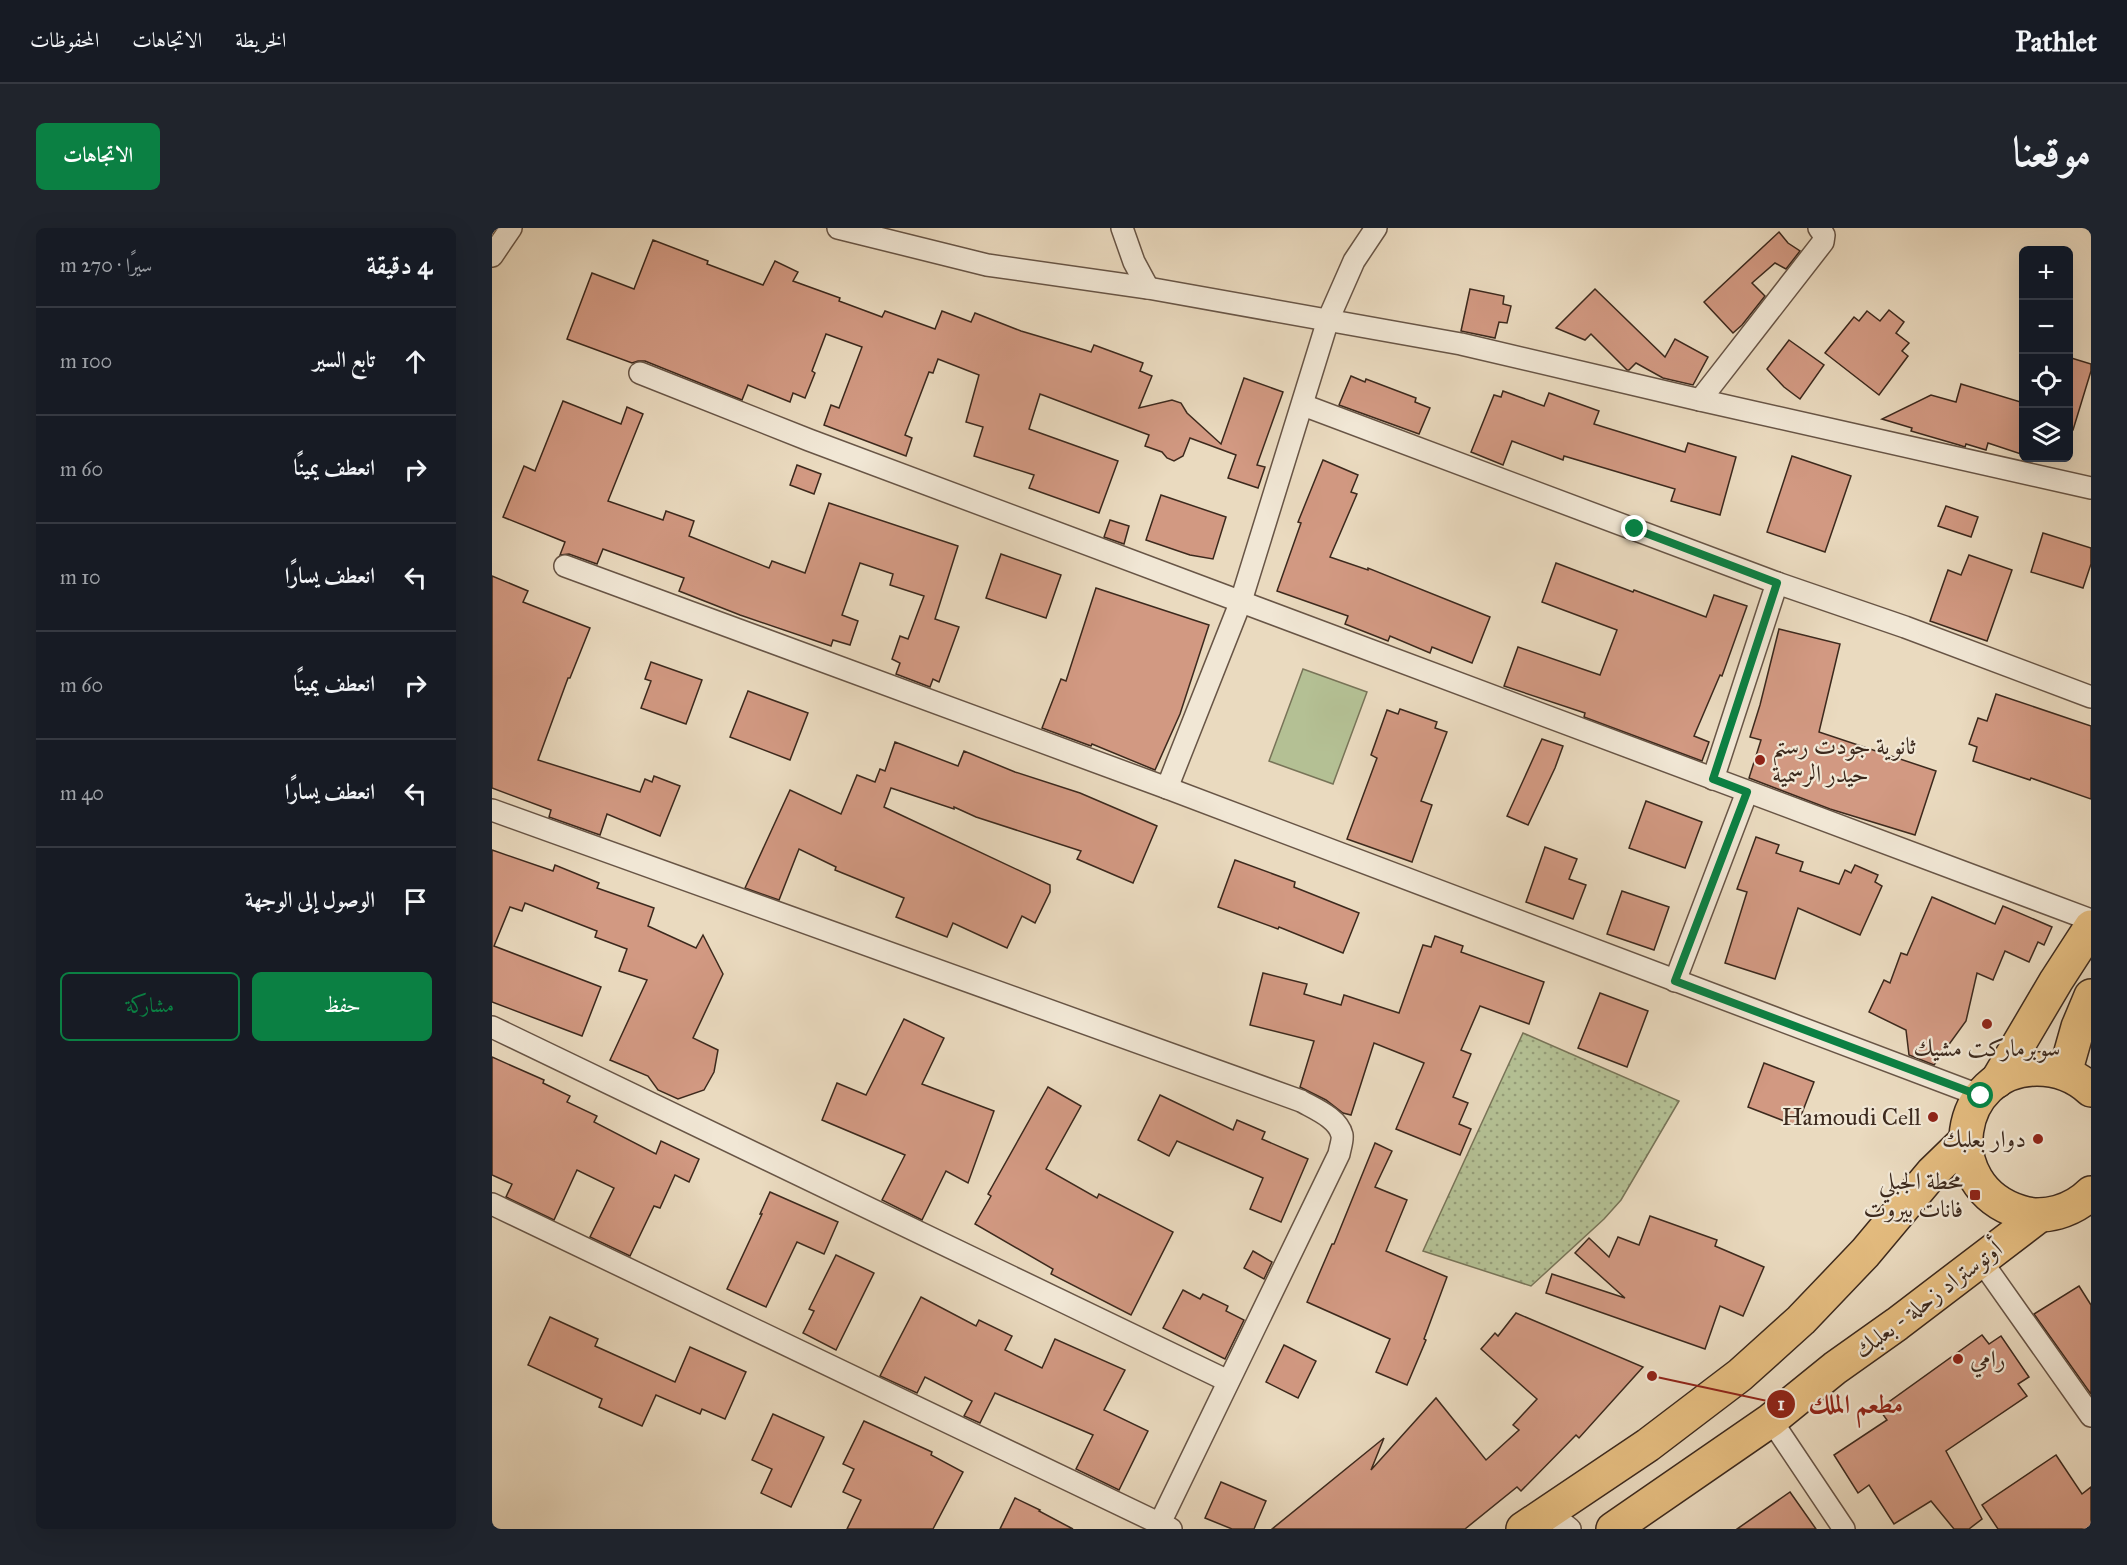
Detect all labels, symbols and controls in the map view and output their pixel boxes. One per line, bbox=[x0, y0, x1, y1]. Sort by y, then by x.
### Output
text: Pathlet bbox=[2015, 24, 2097, 59]
text: المحفوظات bbox=[30, 27, 99, 53]
text: الاتجاهات bbox=[132, 27, 202, 53]
text: الخريطة bbox=[235, 27, 286, 53]
button: الاتجاهات bbox=[36, 123, 160, 190]
text: موقعنا bbox=[2013, 126, 2091, 178]
map controls bbox=[2019, 246, 2073, 462]
button: + bbox=[2019, 246, 2073, 300]
text: 4 دقيقة bbox=[367, 249, 432, 281]
text: سيرًا · 270 m bbox=[60, 253, 152, 277]
button: − bbox=[2019, 300, 2073, 354]
icon: ahead bbox=[399, 345, 432, 378]
text: تابع السير bbox=[313, 346, 375, 373]
text: 100 m bbox=[60, 349, 112, 373]
button: locate bbox=[2019, 354, 2073, 408]
button: layers bbox=[2019, 408, 2073, 462]
icon: right bbox=[399, 453, 432, 486]
text: انعطف يمينًا bbox=[294, 454, 375, 481]
text: 60 m bbox=[60, 457, 103, 481]
route end bbox=[1621, 515, 1647, 541]
icon: left bbox=[399, 561, 432, 594]
text: انعطف يسارًا bbox=[285, 562, 375, 589]
text: 10 m bbox=[60, 565, 101, 589]
icon: right bbox=[399, 669, 432, 702]
text: انعطف يمينًا bbox=[294, 670, 375, 697]
text: 60 m bbox=[60, 673, 103, 697]
place label: ثانوية جودت رستم حيدر الرسمية bbox=[1772, 731, 1916, 789]
marker: ثانوية جودت رستم حيدر الرسمية bbox=[1753, 753, 1767, 767]
icon: left bbox=[399, 777, 432, 810]
text: انعطف يسارًا bbox=[285, 778, 375, 805]
text: 40 m bbox=[60, 781, 104, 805]
icon: arrive bbox=[399, 885, 432, 918]
text: الوصول إلى الوجهة bbox=[245, 886, 375, 913]
button: مشاركة bbox=[60, 972, 240, 1041]
button: حفظ bbox=[252, 972, 432, 1041]
marker: سوبرماركت مشيك bbox=[1980, 1017, 1994, 1031]
place label: سوبرماركت مشيك bbox=[1914, 1033, 2060, 1063]
route start bbox=[1967, 1082, 1993, 1108]
place label: Hamoudi Cell bbox=[1782, 1102, 1922, 1132]
marker: Hamoudi Cell bbox=[1926, 1110, 1940, 1124]
place label: دوار بعلبك bbox=[1942, 1124, 2026, 1154]
marker: دوار بعلبك bbox=[2031, 1132, 2045, 1146]
place label: محطة الجبلي فانات بيروت bbox=[1863, 1166, 1963, 1224]
marker: محطة الجبلي فانات بيروت bbox=[1968, 1188, 1982, 1202]
street label: أوتوستراد زحلة - بعلبك bbox=[1847, 1232, 2008, 1365]
place label: رامي bbox=[1970, 1344, 2005, 1378]
marker: رامي bbox=[1951, 1352, 1965, 1366]
callout: مطعم الملك bbox=[1766, 1382, 1915, 1426]
text: مطعم الملك bbox=[1809, 1388, 1903, 1428]
text: 1 bbox=[1777, 1393, 1785, 1415]

